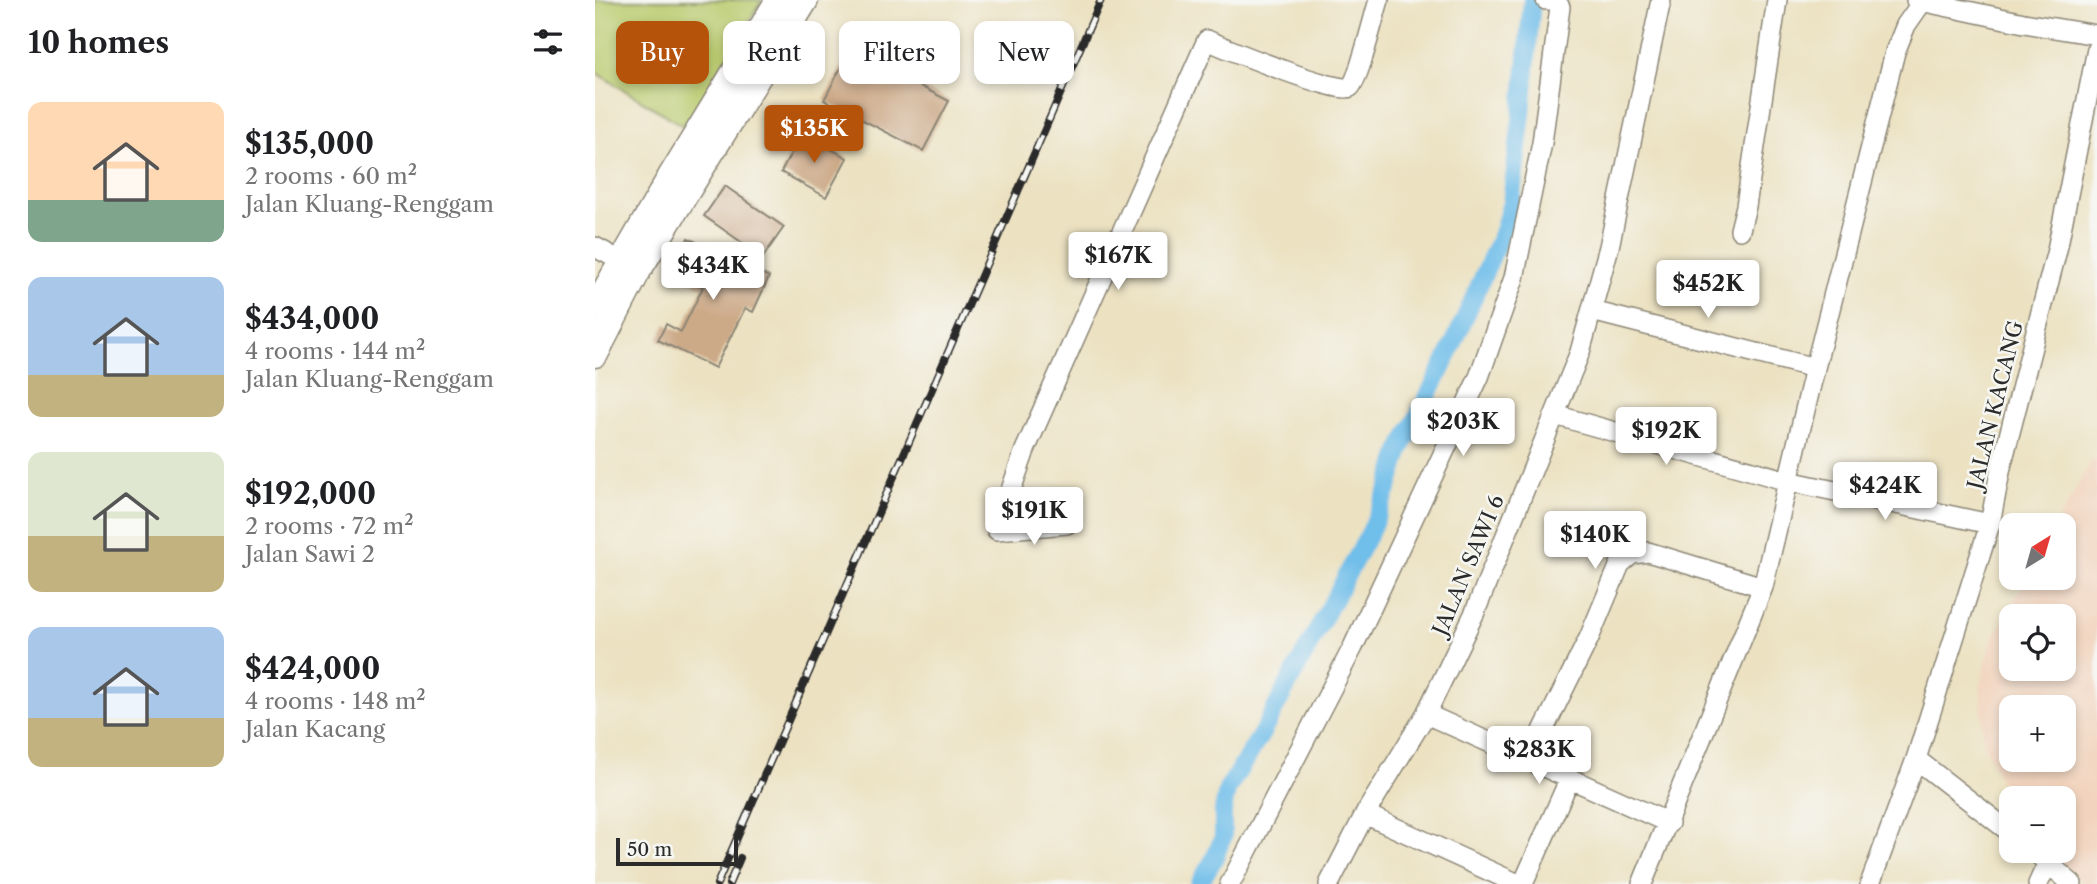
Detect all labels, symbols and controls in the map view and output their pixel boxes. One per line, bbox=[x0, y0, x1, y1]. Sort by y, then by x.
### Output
chip: Buy bbox=[616, 21, 709, 84]
chip: Rent bbox=[723, 21, 825, 84]
chip: Filters bbox=[839, 21, 960, 84]
chip: New bbox=[974, 21, 1074, 84]
icon: filters bbox=[529, 23, 567, 61]
text: 10 homes bbox=[28, 24, 169, 61]
pin: $135K bbox=[765, 106, 863, 165]
text: $135K bbox=[780, 114, 848, 142]
text: $135,000 bbox=[245, 125, 374, 162]
icon: home bbox=[84, 130, 168, 214]
text: 2 rooms · 60 m² bbox=[245, 162, 417, 190]
text: Jalan Kluang-Renggam bbox=[245, 190, 494, 218]
pin: $167K bbox=[1069, 232, 1167, 292]
text: $167K bbox=[1084, 241, 1152, 269]
pin: $434K bbox=[664, 243, 762, 302]
text: $434K bbox=[677, 251, 749, 279]
pin: $452K bbox=[1659, 260, 1757, 320]
text: $452K bbox=[1672, 269, 1744, 297]
text: $434,000 bbox=[245, 300, 379, 337]
icon: home bbox=[84, 305, 168, 389]
street label: JALAN KACANG bbox=[1961, 318, 2028, 495]
text: 4 rooms · 144 m² bbox=[245, 337, 425, 365]
text: Jalan Kluang-Renggam bbox=[245, 365, 494, 393]
pin: $203K bbox=[1414, 398, 1512, 458]
text: $203K bbox=[1427, 407, 1499, 435]
pin: $192K bbox=[1617, 407, 1715, 467]
text: $192K bbox=[1632, 416, 1700, 444]
pin: $424K bbox=[1836, 462, 1934, 522]
text: $424K bbox=[1849, 471, 1921, 499]
text: $192,000 bbox=[245, 475, 376, 512]
icon: home bbox=[84, 480, 168, 564]
pin: $191K bbox=[985, 488, 1083, 547]
street label: JALAN SAWI 6 bbox=[1426, 491, 1509, 642]
text: $191K bbox=[1001, 496, 1067, 524]
text: 2 rooms · 72 m² bbox=[245, 512, 414, 540]
pin: $140K bbox=[1546, 512, 1644, 571]
north arrow bbox=[1999, 513, 2075, 590]
map controls bbox=[1999, 513, 2076, 863]
text: $140K bbox=[1560, 520, 1630, 548]
text: Jalan Sawi 2 bbox=[245, 540, 375, 568]
button: locate bbox=[1999, 604, 2076, 681]
text: $424,000 bbox=[245, 650, 380, 687]
icon: home bbox=[84, 655, 168, 739]
text: 4 rooms · 148 m² bbox=[245, 687, 426, 715]
button: + bbox=[1999, 695, 2076, 772]
text: Jalan Kacang bbox=[245, 715, 385, 743]
pin: $283K bbox=[1490, 726, 1588, 786]
text: $283K bbox=[1503, 735, 1575, 763]
button: − bbox=[1999, 786, 2076, 863]
scale bar bbox=[616, 835, 739, 867]
text: 50 m bbox=[627, 838, 672, 861]

